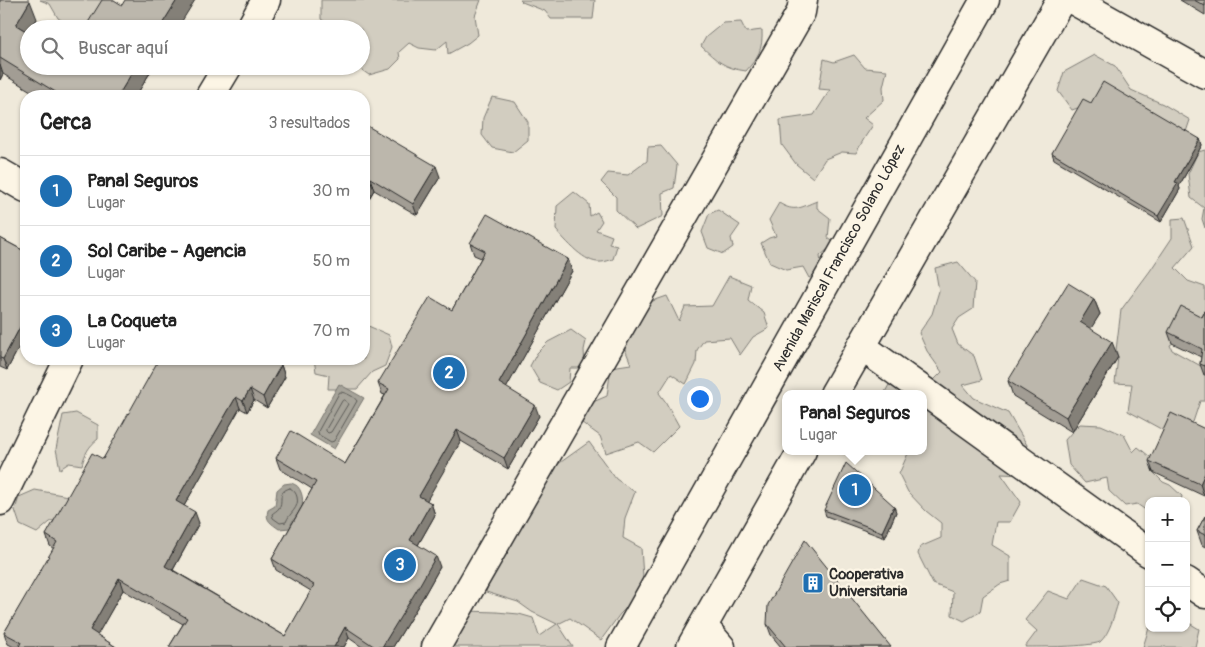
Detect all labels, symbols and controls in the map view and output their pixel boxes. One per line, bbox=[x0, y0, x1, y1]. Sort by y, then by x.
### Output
search box bbox=[20, 20, 370, 75]
icon: search bbox=[38, 34, 66, 62]
text: Buscar aquí bbox=[78, 36, 169, 60]
text: Cerca bbox=[40, 109, 91, 136]
text: 3 resultados bbox=[268, 113, 350, 133]
street label: Avenida Mariscal Francisco Solano López bbox=[768, 141, 910, 375]
text: Panal Seguros bbox=[87, 169, 198, 193]
text: 1 bbox=[53, 181, 59, 201]
text: 30 m bbox=[312, 181, 350, 201]
text: Lugar bbox=[87, 193, 125, 213]
text: Sol Caribe - Agencia bbox=[87, 239, 246, 263]
text: 2 bbox=[52, 251, 60, 271]
text: 50 m bbox=[313, 251, 350, 271]
text: Lugar bbox=[87, 263, 125, 283]
text: La Coqueta bbox=[87, 309, 177, 333]
text: 3 bbox=[52, 321, 60, 341]
text: 70 m bbox=[313, 321, 350, 341]
text: Lugar bbox=[87, 333, 125, 353]
pin: 2 bbox=[433, 354, 465, 392]
your location bbox=[687, 386, 713, 412]
popup bbox=[782, 390, 927, 455]
text: Panal Seguros bbox=[799, 401, 910, 425]
text: Lugar bbox=[799, 425, 837, 445]
pin: 1 bbox=[839, 471, 871, 509]
map controls bbox=[1145, 497, 1190, 632]
button: + bbox=[1145, 497, 1190, 542]
button: − bbox=[1145, 542, 1190, 587]
pin: 3 bbox=[384, 546, 416, 584]
place label: Cooperativa Universitaria bbox=[829, 565, 907, 601]
building icon: Cooperativa Universitaria bbox=[801, 571, 825, 595]
button: locate bbox=[1145, 587, 1190, 632]

